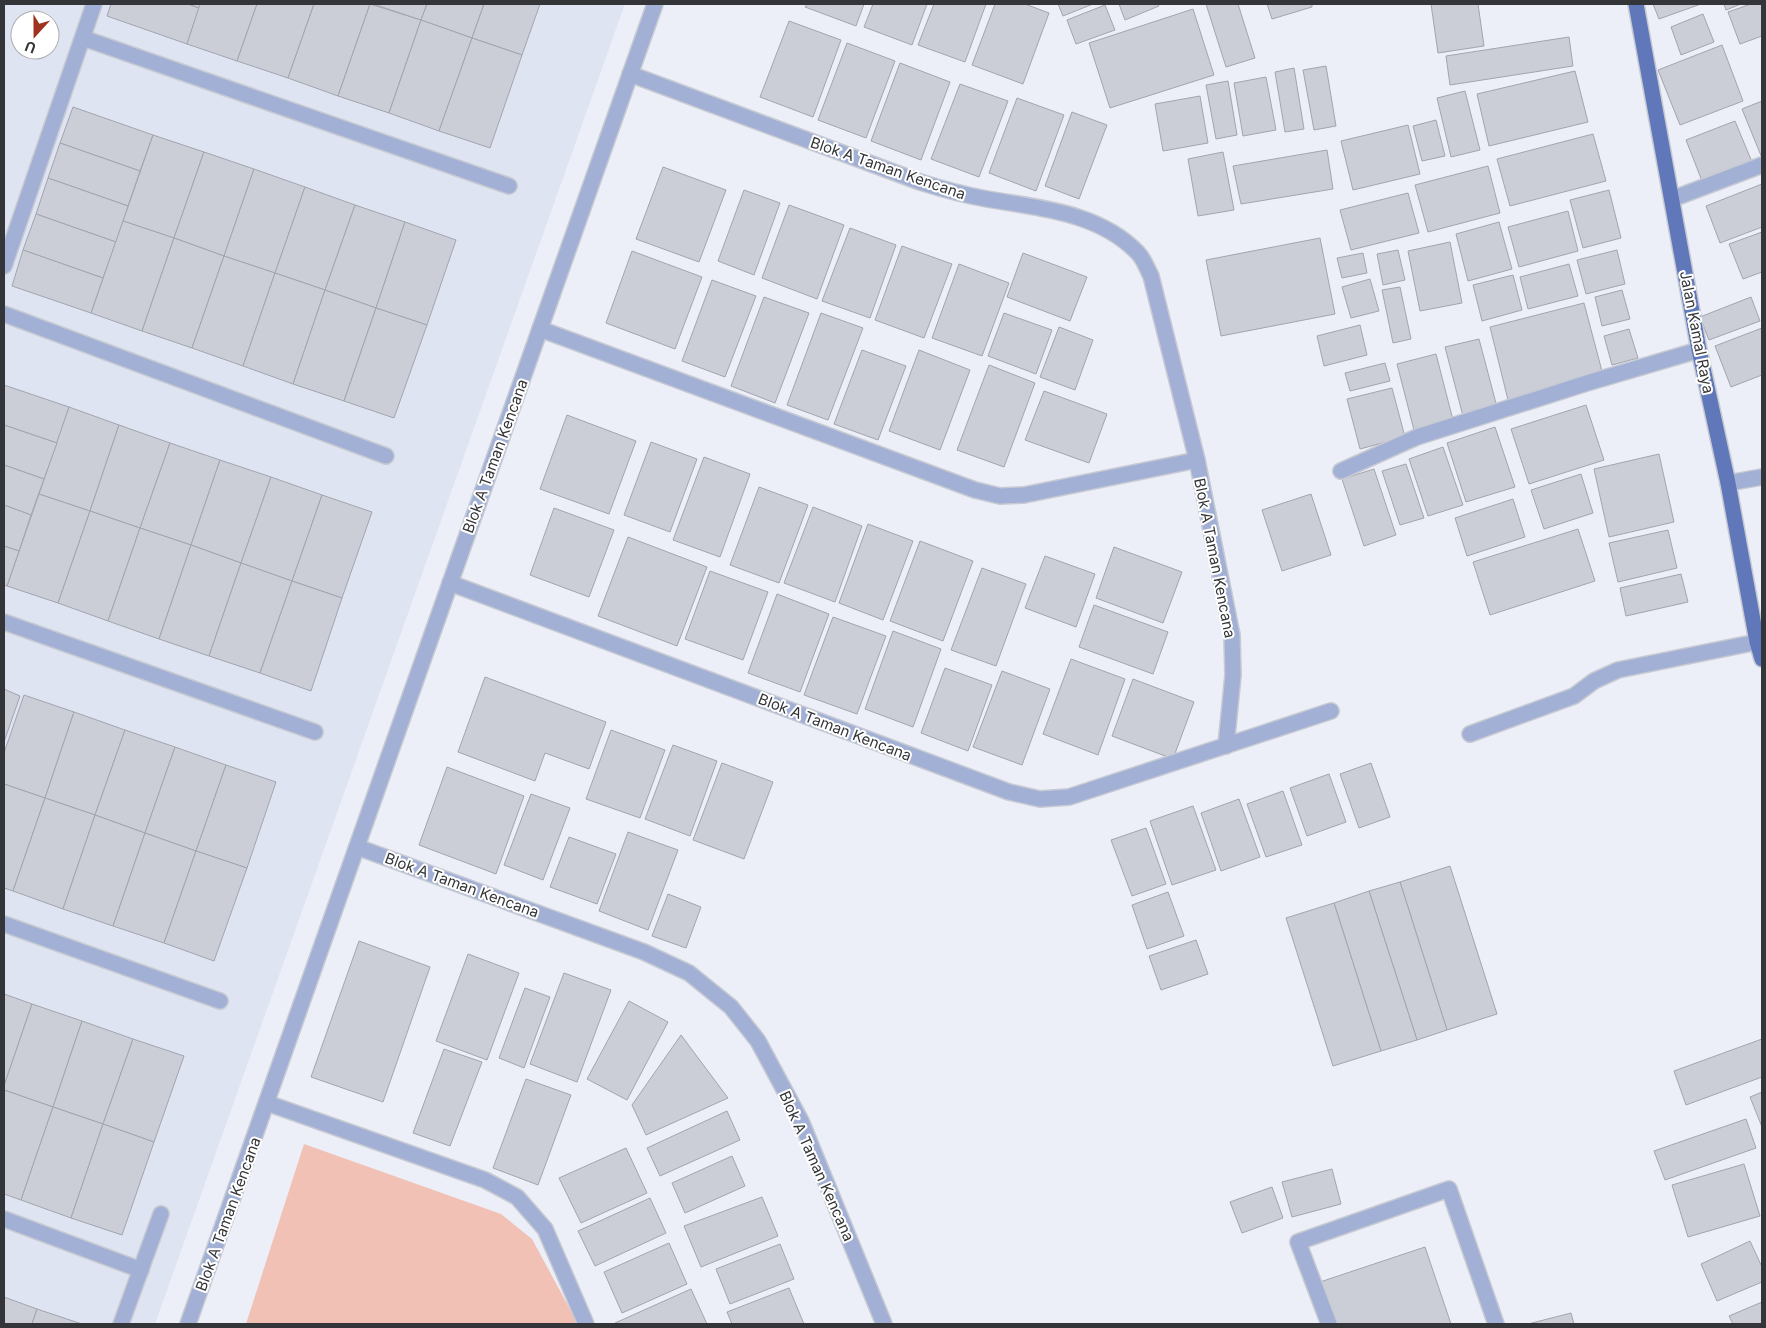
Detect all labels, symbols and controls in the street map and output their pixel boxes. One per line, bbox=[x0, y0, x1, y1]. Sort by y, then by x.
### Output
north arrow bbox=[10, 10, 60, 60]
text: U bbox=[22, 38, 38, 57]
street label: Blok A Taman Kencana bbox=[808, 133, 968, 203]
street label: Jalan Kamal Raya bbox=[1676, 269, 1718, 395]
street label: Blok A Taman Kencana bbox=[458, 376, 532, 536]
street label: Blok A Taman Kencana bbox=[1190, 476, 1240, 640]
street label: Blok A Taman Kencana bbox=[756, 689, 914, 765]
street label: Blok A Taman Kencana bbox=[382, 848, 542, 922]
street label: Blok A Taman Kencana bbox=[775, 1088, 859, 1244]
street label: Blok A Taman Kencana bbox=[191, 1134, 265, 1294]

